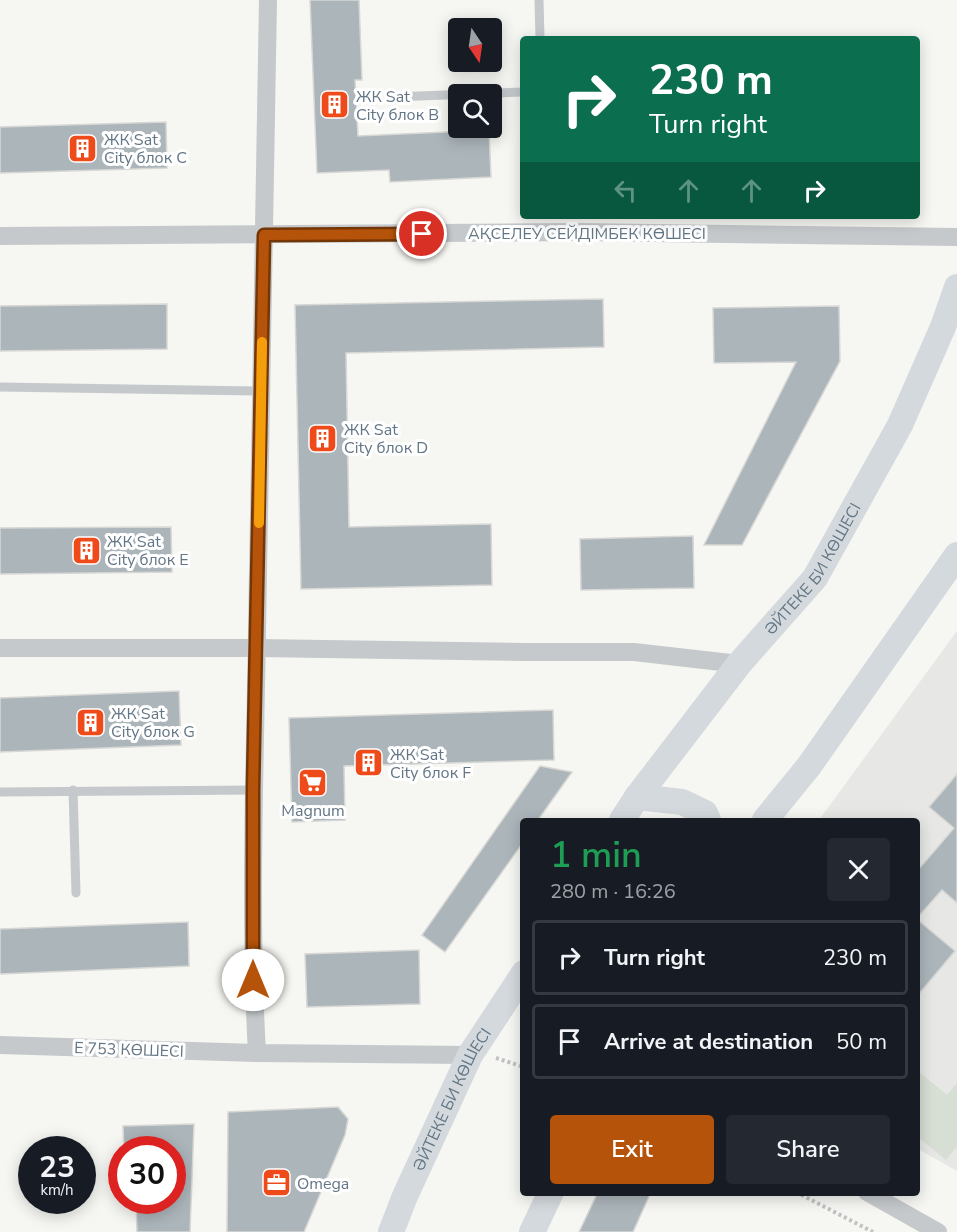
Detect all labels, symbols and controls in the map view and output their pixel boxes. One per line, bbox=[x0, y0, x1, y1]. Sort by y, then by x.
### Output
north arrow bbox=[448, 18, 502, 72]
map controls bbox=[448, 18, 502, 138]
text: 230 m bbox=[649, 52, 773, 109]
icon: right bbox=[550, 60, 628, 138]
button: search bbox=[448, 84, 502, 138]
place label: ЖК Sat City блок B bbox=[356, 86, 439, 126]
building icon: ЖК Sat City блок B bbox=[319, 89, 351, 121]
text: Turn right bbox=[649, 106, 767, 143]
place label: ЖК Sat City блок C bbox=[104, 129, 187, 169]
building icon: ЖК Sat City блок C bbox=[67, 132, 99, 164]
icon: left bbox=[609, 174, 642, 207]
icon: ahead bbox=[672, 174, 705, 207]
icon: ahead bbox=[735, 174, 768, 207]
icon: right bbox=[798, 174, 831, 207]
pin bbox=[396, 208, 447, 259]
icon: arrive bbox=[405, 217, 438, 250]
street label: АҚСЕЛЕУ СЕЙДІМБЕК КӨШЕСІ bbox=[468, 223, 706, 245]
place label: ЖК Sat City блок D bbox=[344, 419, 428, 459]
building icon: ЖК Sat City блок D bbox=[307, 422, 339, 454]
street label: ӘЙТЕКЕ БИ КӨШЕСІ bbox=[760, 499, 867, 640]
place label: ЖК Sat City блок E bbox=[107, 531, 189, 571]
building icon: ЖК Sat City блок E bbox=[70, 534, 102, 566]
place label: ЖК Sat City блок G bbox=[111, 703, 195, 743]
building icon: ЖК Sat City блок G bbox=[74, 706, 106, 738]
place label: ЖК Sat City блок F bbox=[390, 744, 471, 784]
building icon: ЖК Sat City блок F bbox=[353, 747, 385, 779]
supermarket icon: Magnum bbox=[297, 766, 329, 798]
place label: Magnum bbox=[281, 800, 345, 822]
text: 1 min bbox=[550, 831, 642, 880]
button: close bbox=[827, 838, 890, 901]
text: 280 m · 16:26 bbox=[550, 878, 676, 905]
icon: right bbox=[553, 941, 586, 974]
text: Turn right bbox=[604, 943, 705, 973]
text: 230 m bbox=[823, 943, 887, 973]
position arrow bbox=[221, 948, 285, 1012]
street label: ӘЙТЕКЕ БИ КӨШЕСІ bbox=[408, 1024, 497, 1175]
icon: arrive bbox=[553, 1025, 586, 1058]
text: Arrive at destination bbox=[604, 1027, 813, 1057]
text: 50 m bbox=[836, 1027, 887, 1057]
street label: Е 753 КӨШЕСІ bbox=[74, 1037, 184, 1063]
button: Exit bbox=[550, 1115, 714, 1184]
button: Share bbox=[726, 1115, 890, 1184]
speed limit sign: 30 bbox=[108, 1136, 186, 1214]
text: 23 bbox=[39, 1147, 75, 1188]
office icon: Omega bbox=[260, 1167, 292, 1199]
place label: Omega bbox=[297, 1173, 349, 1195]
text: km/h bbox=[40, 1180, 74, 1200]

